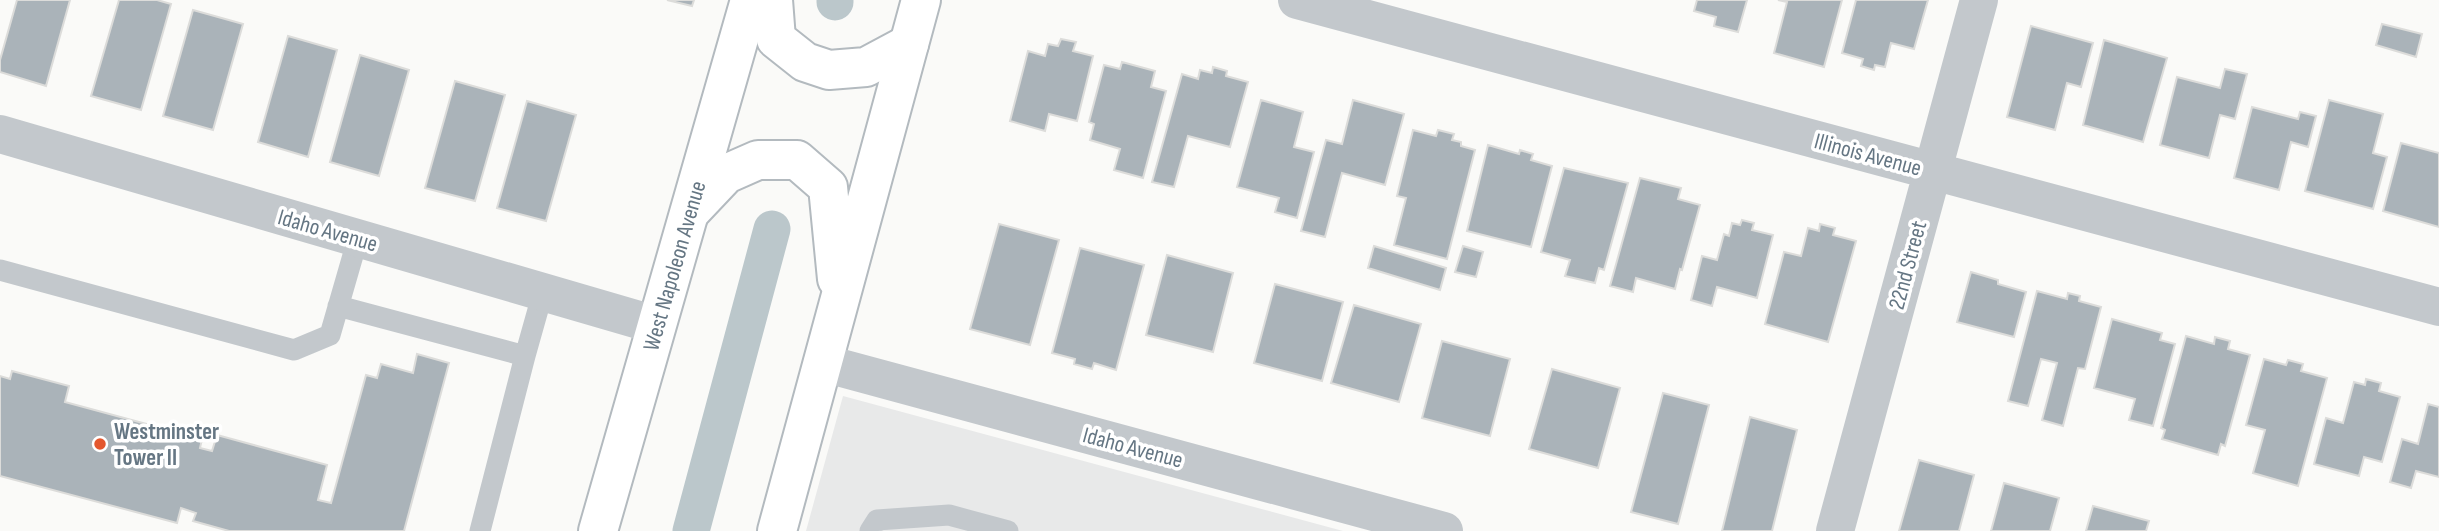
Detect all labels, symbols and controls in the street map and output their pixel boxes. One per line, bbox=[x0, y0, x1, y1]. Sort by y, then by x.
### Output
street label: Illinois Avenue bbox=[1811, 127, 1924, 183]
street label: West Napoleon Avenue bbox=[637, 178, 713, 354]
street label: Idaho Avenue bbox=[275, 203, 381, 259]
street label: 22nd Street bbox=[1883, 218, 1933, 313]
place label: Westminster Tower II bbox=[114, 418, 219, 472]
street label: Idaho Avenue bbox=[1080, 421, 1186, 475]
marker: Westminster Tower II bbox=[92, 436, 108, 452]

